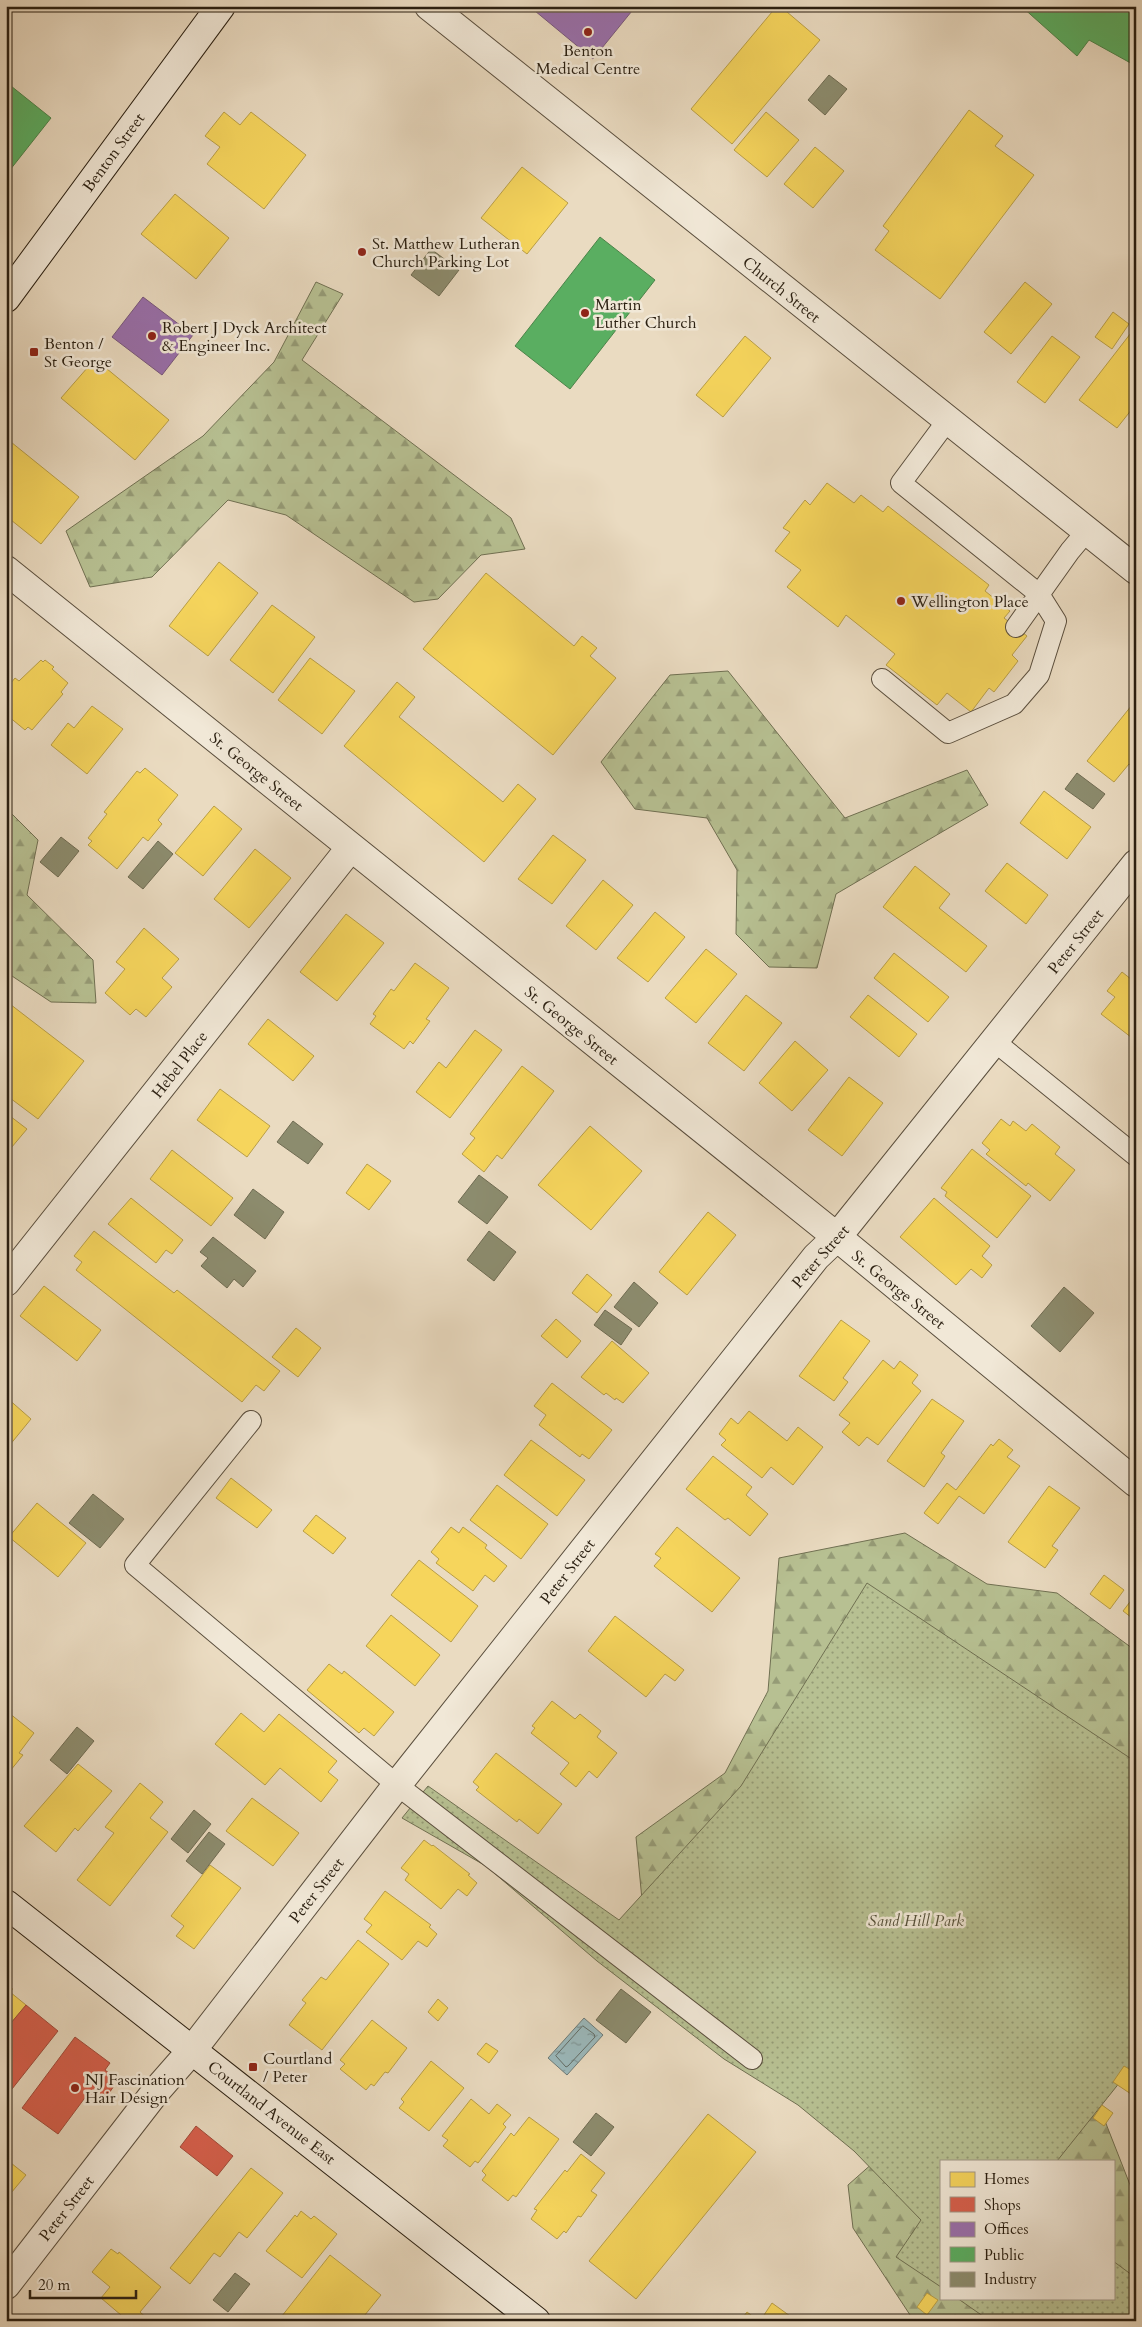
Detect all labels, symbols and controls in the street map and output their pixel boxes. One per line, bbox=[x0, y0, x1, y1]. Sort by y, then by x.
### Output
marker: Benton Medical Centre bbox=[582, 26, 594, 38]
place label: Benton Medical Centre bbox=[536, 40, 640, 80]
street label: Benton Street bbox=[78, 109, 150, 197]
place label: St. Matthew Lutheran Church Parking Lot bbox=[372, 233, 520, 273]
marker: St. Matthew Lutheran Church Parking Lot bbox=[356, 246, 368, 258]
street label: Church Street bbox=[738, 251, 825, 328]
place label: Martin Luther Church bbox=[595, 294, 697, 334]
marker: Martin Luther Church bbox=[579, 307, 591, 319]
place label: Robert J Dyck Architect & Engineer Inc. bbox=[162, 317, 327, 357]
marker: Robert J Dyck Architect & Engineer Inc. bbox=[146, 330, 158, 342]
place label: Benton / St George bbox=[44, 333, 112, 373]
marker: Benton / St George bbox=[28, 346, 40, 358]
place label: Wellington Place bbox=[910, 591, 1029, 613]
marker: Wellington Place bbox=[895, 595, 907, 607]
street label: St. George Street bbox=[205, 727, 308, 816]
street label: Peter Street bbox=[1043, 905, 1109, 979]
street label: St. George Street bbox=[520, 981, 623, 1070]
street label: Hebel Place bbox=[147, 1026, 213, 1103]
street label: Peter Street bbox=[787, 1220, 855, 1293]
street label: St. George Street bbox=[847, 1245, 950, 1334]
street label: Peter Street bbox=[535, 1534, 600, 1609]
street label: Peter Street bbox=[284, 1853, 349, 1928]
park label: Sand Hill Park bbox=[868, 1910, 964, 1932]
place label: Courtland / Peter bbox=[263, 2048, 333, 2088]
street label: Courtland Avenue East bbox=[203, 2056, 340, 2170]
marker: Courtland / Peter bbox=[247, 2061, 259, 2073]
place label: NJ Fascination Hair Design bbox=[85, 2069, 185, 2109]
marker: NJ Fascination Hair Design bbox=[69, 2082, 81, 2094]
legend bbox=[940, 2160, 1114, 2300]
text: Homes bbox=[984, 2169, 1029, 2189]
street label: Peter Street bbox=[34, 2171, 99, 2246]
text: Shops bbox=[984, 2195, 1021, 2215]
text: Offices bbox=[984, 2219, 1029, 2239]
text: Public bbox=[984, 2245, 1024, 2265]
scale bar bbox=[30, 2267, 136, 2299]
text: Industry bbox=[984, 2269, 1037, 2289]
text: 20 m bbox=[38, 2275, 70, 2295]

